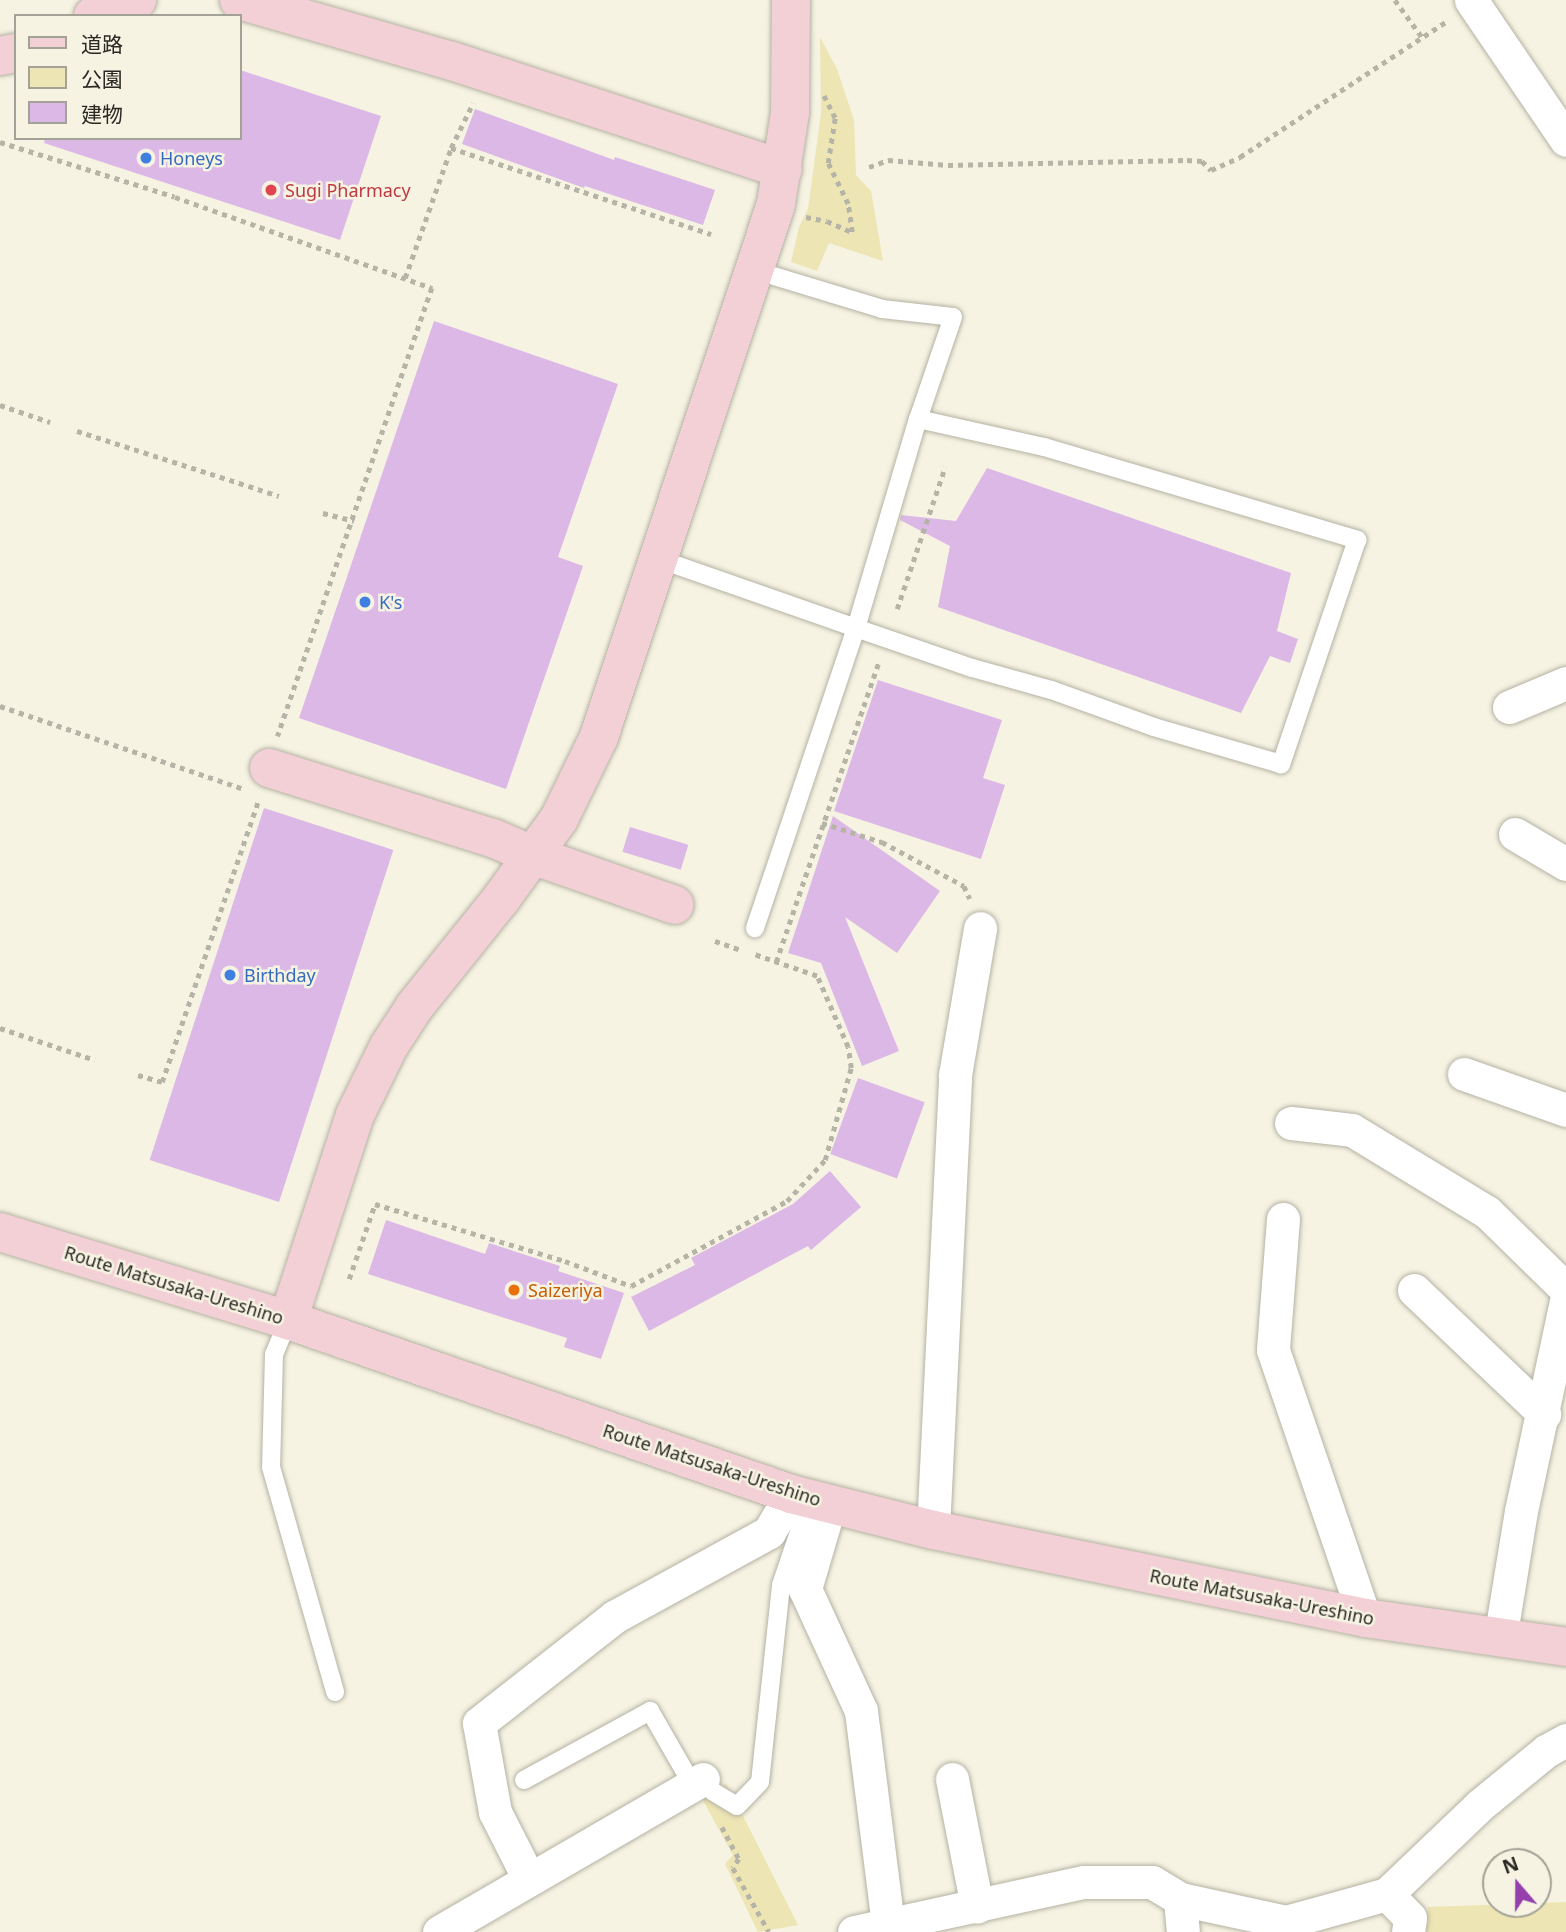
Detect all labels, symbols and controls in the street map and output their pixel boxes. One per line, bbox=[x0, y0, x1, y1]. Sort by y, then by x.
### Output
legend bbox=[14, 14, 242, 140]
text: 道路 bbox=[81, 30, 123, 58]
text: 公園 bbox=[81, 65, 123, 93]
text: 建物 bbox=[81, 100, 123, 128]
place label: Honeys bbox=[160, 147, 223, 169]
marker: Honeys bbox=[138, 150, 154, 166]
place label: Sugi Pharmacy bbox=[285, 179, 411, 201]
marker: Sugi Pharmacy bbox=[263, 182, 279, 198]
place label: K's bbox=[379, 591, 402, 613]
marker: K's bbox=[357, 594, 373, 610]
place label: Birthday bbox=[244, 964, 316, 986]
marker: Birthday bbox=[222, 967, 238, 983]
street label: Route Matsusaka-Ureshino bbox=[62, 1241, 286, 1329]
place label: Saizeriya bbox=[528, 1279, 603, 1301]
marker: Saizeriya bbox=[506, 1282, 522, 1298]
street label: Route Matsusaka-Ureshino bbox=[600, 1419, 824, 1511]
street label: Route Matsusaka-Ureshino bbox=[1148, 1565, 1376, 1629]
north arrow bbox=[1482, 1848, 1552, 1918]
text: N bbox=[1499, 1850, 1522, 1880]

